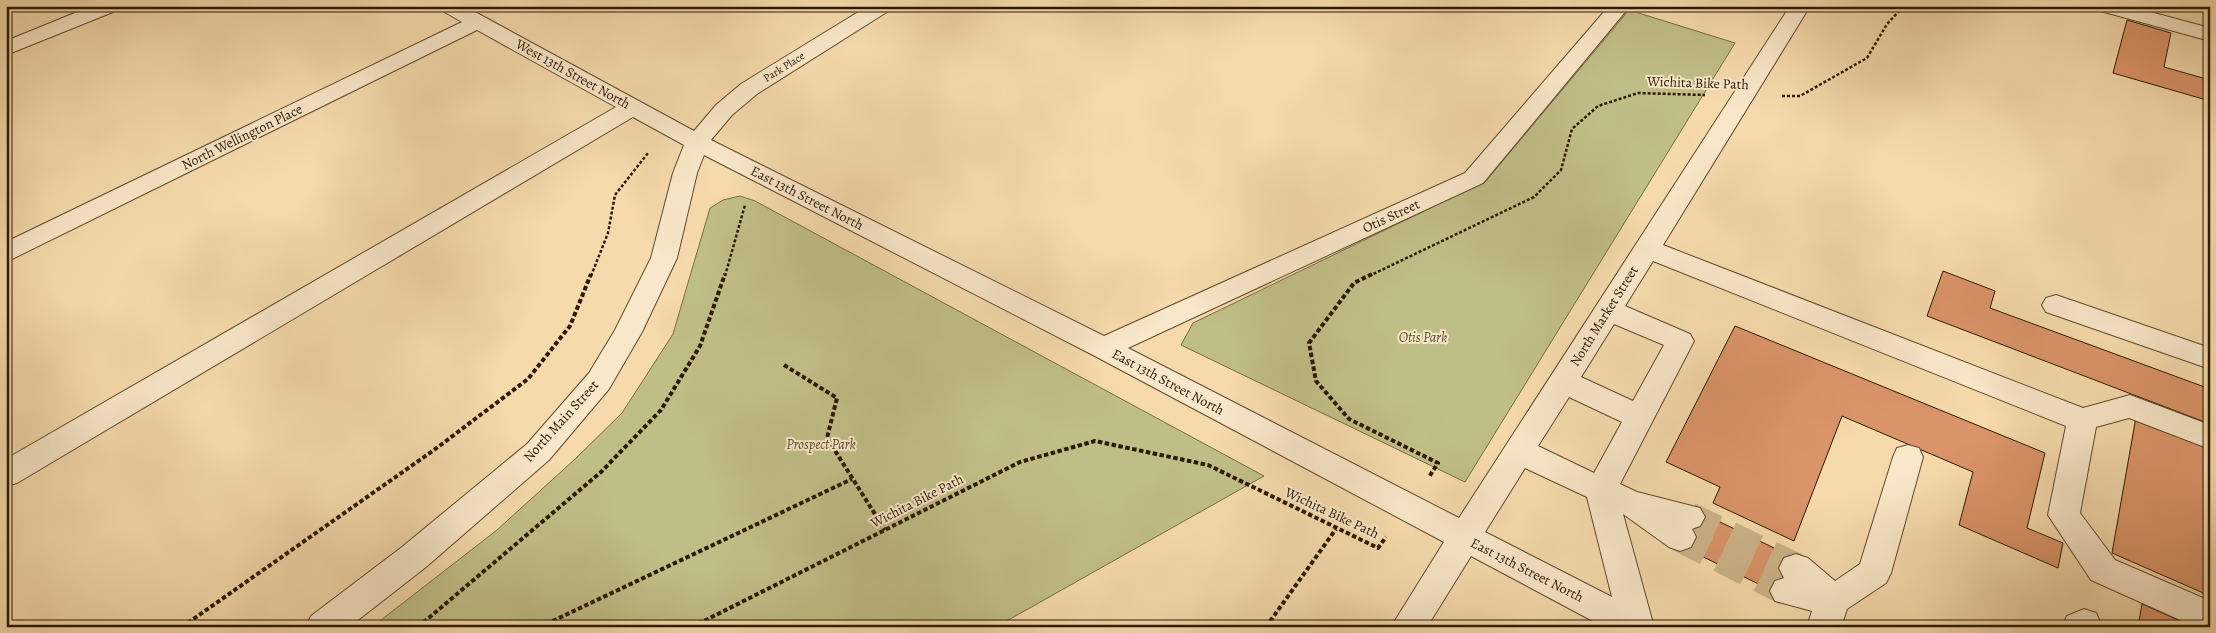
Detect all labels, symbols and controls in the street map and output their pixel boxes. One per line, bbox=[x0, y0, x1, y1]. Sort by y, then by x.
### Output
street label: West 13th Street North bbox=[511, 34, 634, 114]
street label: Park Place bbox=[760, 48, 808, 86]
street label: Wichita Bike Path bbox=[1646, 72, 1750, 94]
street label: North Wellington Place bbox=[178, 99, 306, 175]
street label: East 13th Street North bbox=[747, 161, 867, 235]
street label: Otis Street bbox=[1359, 194, 1423, 238]
street label: North Market Street bbox=[1565, 262, 1643, 370]
park label: Otis Park bbox=[1399, 328, 1447, 347]
street label: East 13th Street North bbox=[1109, 344, 1228, 420]
street label: North Main Street bbox=[519, 376, 603, 466]
park label: Prospect Park bbox=[786, 435, 856, 454]
street label: Wichita Bike Path bbox=[867, 469, 967, 533]
street label: Wichita Bike Path bbox=[1281, 482, 1383, 543]
street label: East 13th Street North bbox=[1467, 533, 1587, 607]

